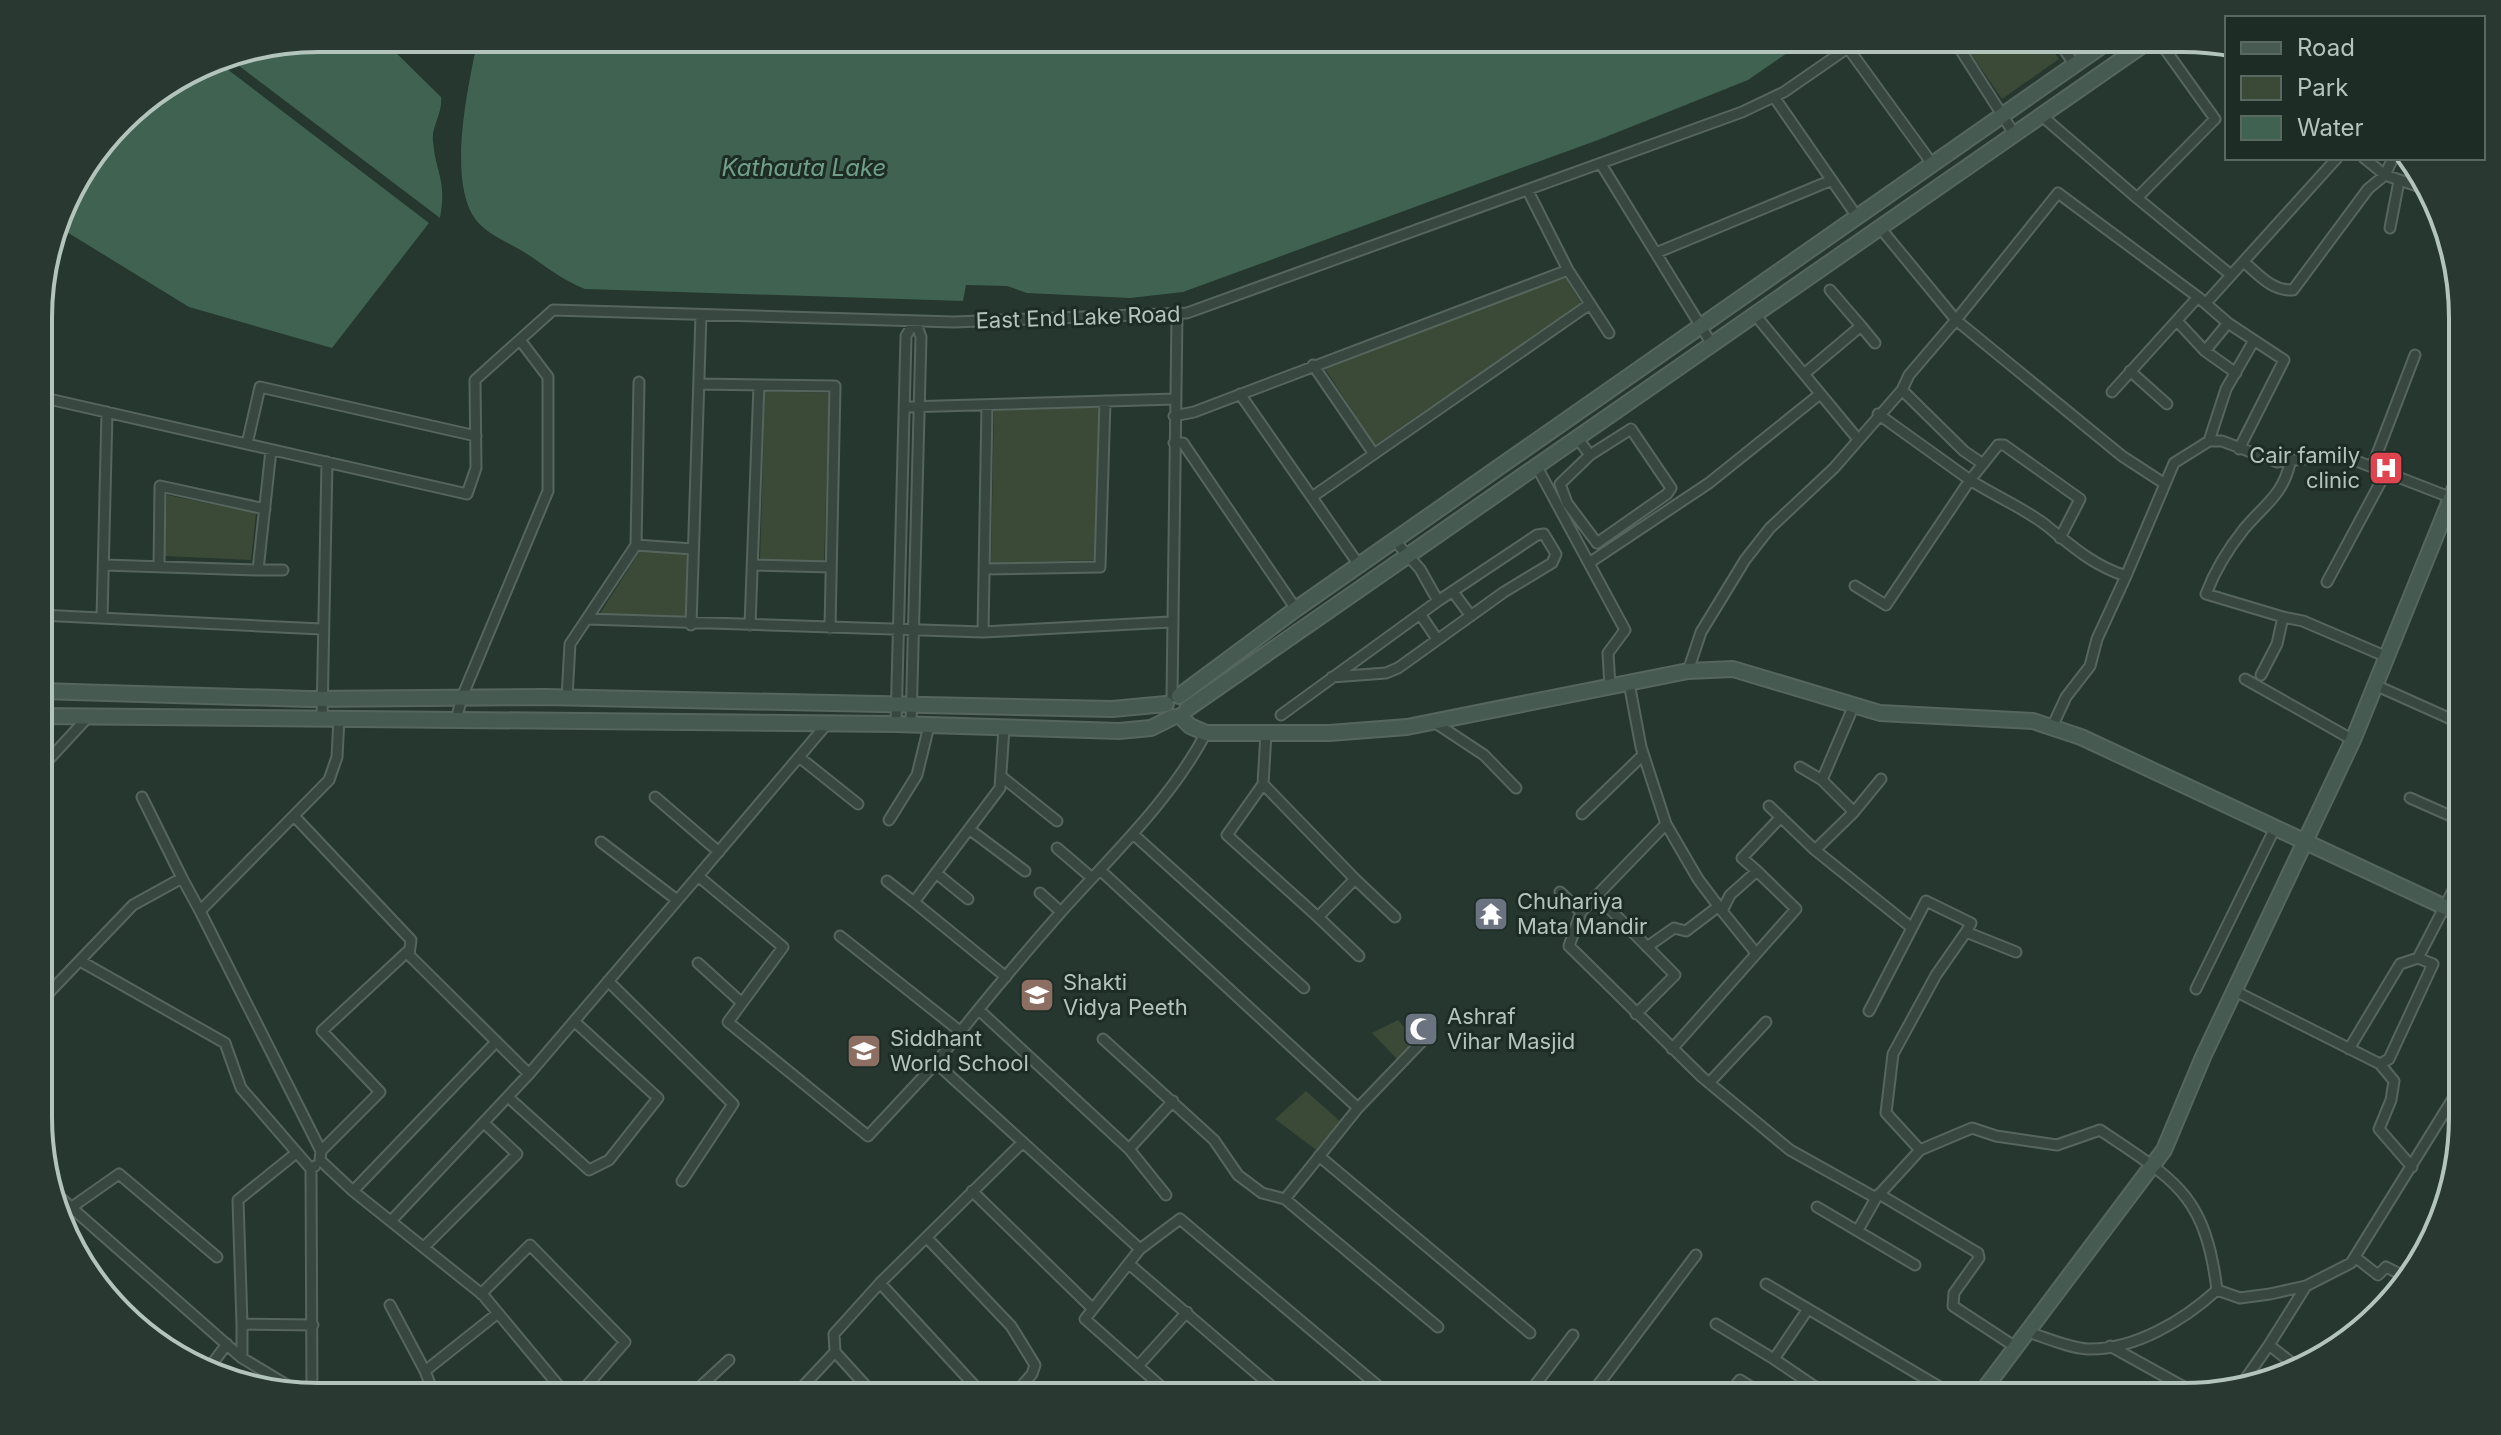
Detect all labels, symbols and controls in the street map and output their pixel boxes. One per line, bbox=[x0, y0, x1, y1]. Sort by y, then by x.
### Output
legend bbox=[2225, 16, 2485, 160]
text: Road bbox=[2297, 33, 2355, 62]
text: Park bbox=[2297, 73, 2348, 102]
text: Water bbox=[2297, 113, 2364, 142]
water label: Kathauta Lake bbox=[722, 153, 886, 182]
street label: East End Lake Road bbox=[975, 300, 1181, 334]
place label: Cair family clinic bbox=[2249, 442, 2360, 493]
hospital icon: Cair family clinic bbox=[2367, 449, 2405, 487]
place label: Chuhariya Mata Mandir bbox=[1517, 888, 1647, 939]
temple icon: Chuhariya Mata Mandir bbox=[1472, 895, 1510, 933]
place label: Shakti Vidya Peeth bbox=[1063, 969, 1188, 1020]
school or university icon: Shakti Vidya Peeth bbox=[1018, 976, 1056, 1014]
place label: Ashraf Vihar Masjid bbox=[1447, 1003, 1575, 1054]
mosque icon: Ashraf Vihar Masjid bbox=[1402, 1010, 1440, 1048]
place label: Siddhant World School bbox=[890, 1025, 1029, 1076]
school or university icon: Siddhant World School bbox=[845, 1032, 883, 1070]

